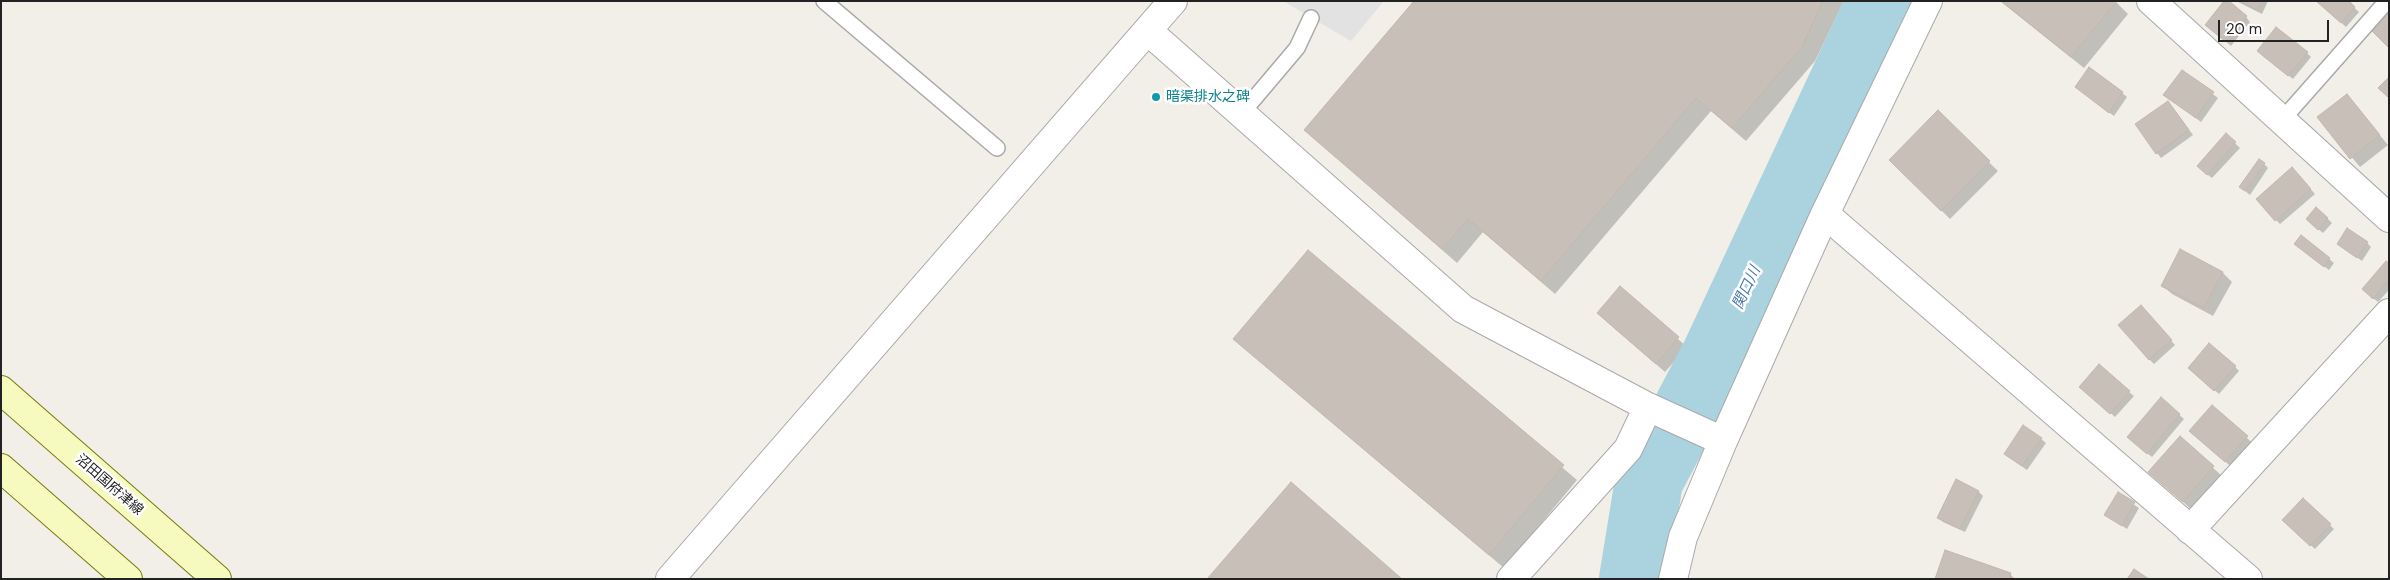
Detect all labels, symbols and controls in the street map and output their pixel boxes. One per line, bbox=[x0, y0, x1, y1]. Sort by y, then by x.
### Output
scale bar bbox=[2220, 10, 2331, 42]
text: 20 m bbox=[2226, 19, 2262, 39]
place label: 暗渠排水之碑 bbox=[1166, 89, 1250, 105]
marker: 暗渠排水之碑 bbox=[1150, 91, 1162, 103]
water label: 関口川 bbox=[1729, 264, 1765, 312]
street label: 沼田国府津線 bbox=[72, 451, 146, 519]

